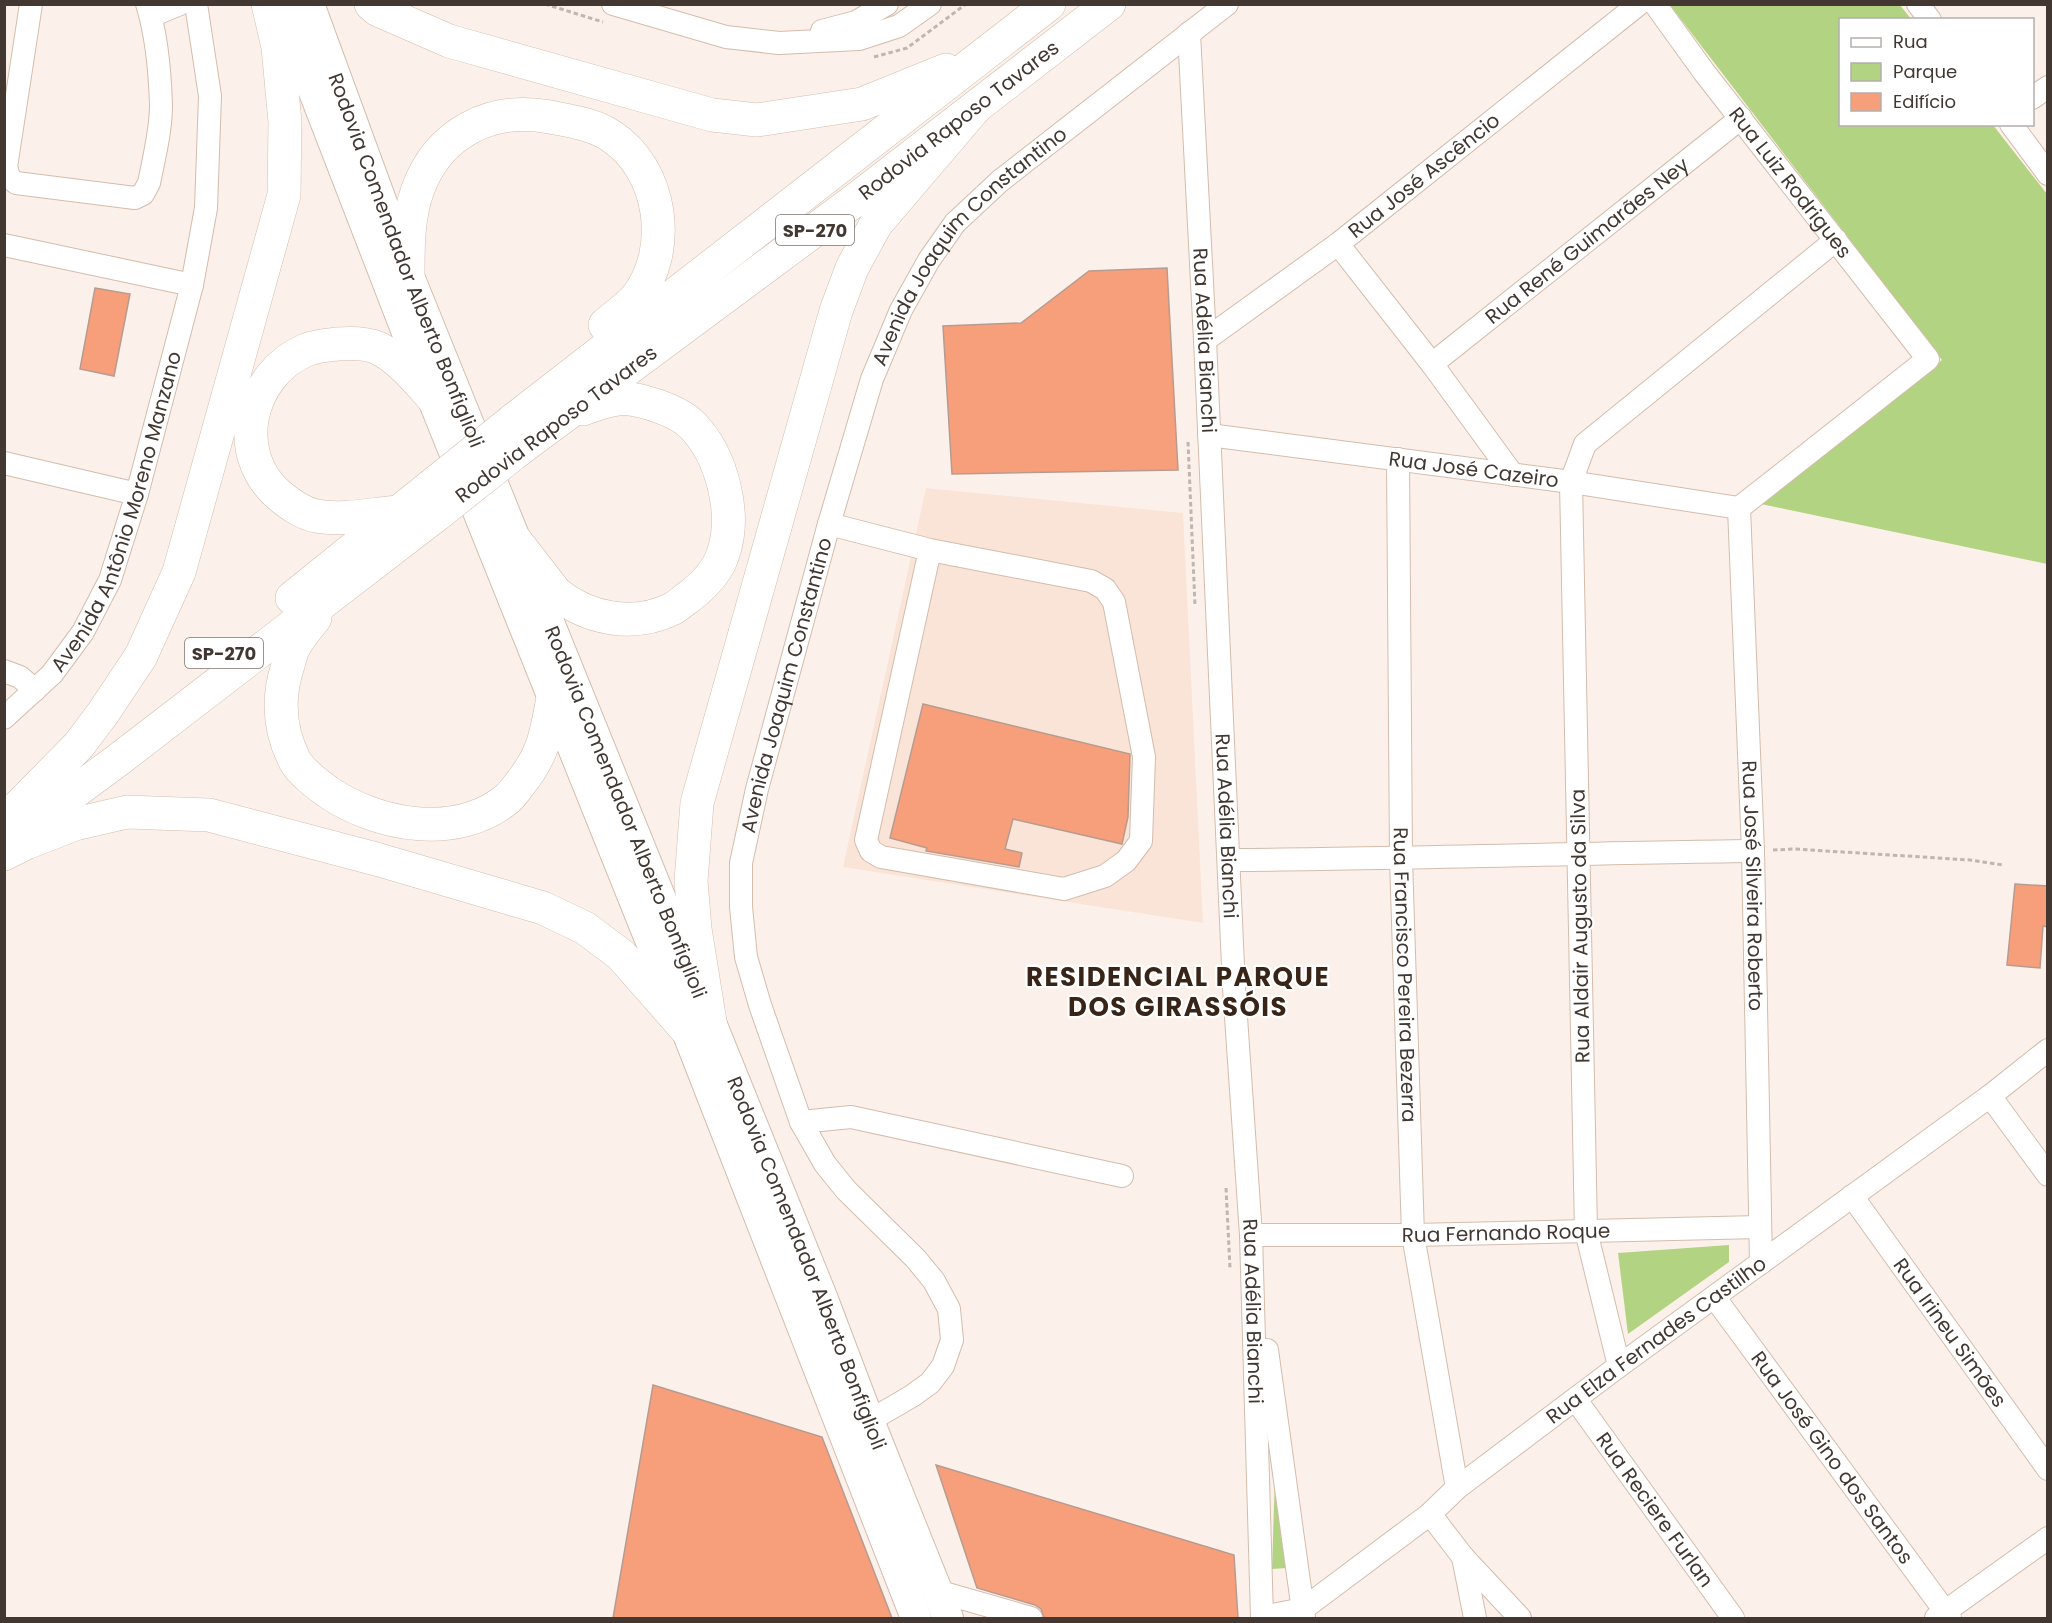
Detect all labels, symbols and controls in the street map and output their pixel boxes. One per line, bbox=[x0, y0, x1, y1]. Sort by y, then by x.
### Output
legend bbox=[1839, 18, 2034, 126]
text: Rua bbox=[1893, 29, 1928, 54]
street label: Rodovia Raposo Tavares bbox=[853, 34, 1065, 206]
text: Parque bbox=[1893, 59, 1957, 84]
street label: Rodovia Comendador Alberto Bonfiglioli bbox=[321, 69, 491, 452]
text: Edifício bbox=[1893, 89, 1956, 114]
street label: Rua Luiz Rodrigues bbox=[1722, 101, 1858, 264]
street label: Rua José Ascêncio bbox=[1342, 106, 1506, 245]
street label: Avenida Joaquim Constantino bbox=[865, 120, 1073, 370]
street label: Rua René Guimarães Ney bbox=[1479, 151, 1695, 331]
road number: SP-270 bbox=[776, 215, 854, 245]
street label: Rua Adélia Bianchi bbox=[1186, 247, 1223, 434]
street label: Rodovia Raposo Tavares bbox=[449, 339, 663, 509]
street label: Avenida Antônio Moreno Manzano bbox=[44, 348, 188, 678]
street label: Rua José Cazeiro bbox=[1387, 444, 1560, 494]
street label: Avenida Joaquim Constantino bbox=[734, 534, 839, 835]
street label: Rodovia Comendador Alberto Bonfiglioli bbox=[538, 622, 714, 1002]
road number: SP-270 bbox=[185, 638, 263, 668]
street label: Rua Adélia Bianchi bbox=[1209, 733, 1245, 919]
street label: Rua José Silveira Roberto bbox=[1735, 760, 1770, 1011]
street label: Rua Aldair Augusto da Silva bbox=[1564, 789, 1596, 1063]
street label: Rua Francisco Pereira Bezerra bbox=[1387, 827, 1423, 1123]
district label: RESIDENCIAL PARQUE DOS GIRASSÓIS bbox=[1026, 959, 1330, 1025]
street label: Rodovia Comendador Alberto Bonfiglioli bbox=[720, 1072, 893, 1454]
street label: Rua Fernando Roque bbox=[1402, 1216, 1610, 1249]
street label: Rua Adélia Bianchi bbox=[1236, 1218, 1270, 1404]
street label: Rua Elza Fernades Castilho bbox=[1540, 1249, 1772, 1430]
street label: Rua Irineu Simões bbox=[1887, 1252, 2013, 1413]
street label: Rua José Gino dos Santos bbox=[1745, 1345, 1920, 1570]
street label: Rua Reciere Furlan bbox=[1590, 1426, 1720, 1593]

